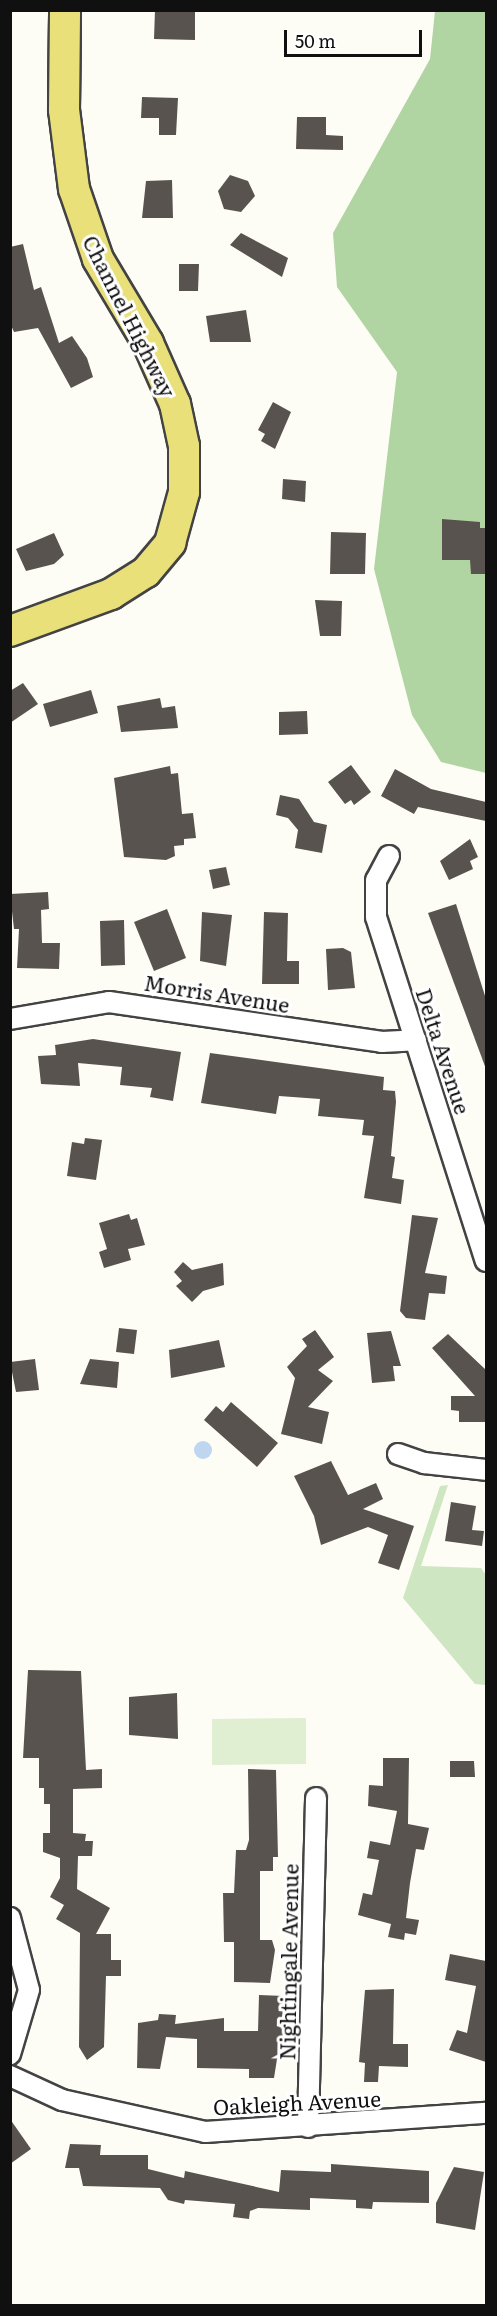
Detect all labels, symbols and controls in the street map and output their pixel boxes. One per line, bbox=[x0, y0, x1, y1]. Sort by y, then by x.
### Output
scale bar bbox=[287, 18, 425, 56]
text: 50 m bbox=[295, 27, 336, 54]
street label: Channel Highway bbox=[78, 231, 182, 401]
street label: Morris Avenue bbox=[142, 969, 292, 1017]
street label: Delta Avenue bbox=[412, 985, 476, 1117]
street label: Nightingale Avenue bbox=[274, 1864, 302, 2060]
street label: Oakleigh Avenue bbox=[212, 2085, 382, 2119]

